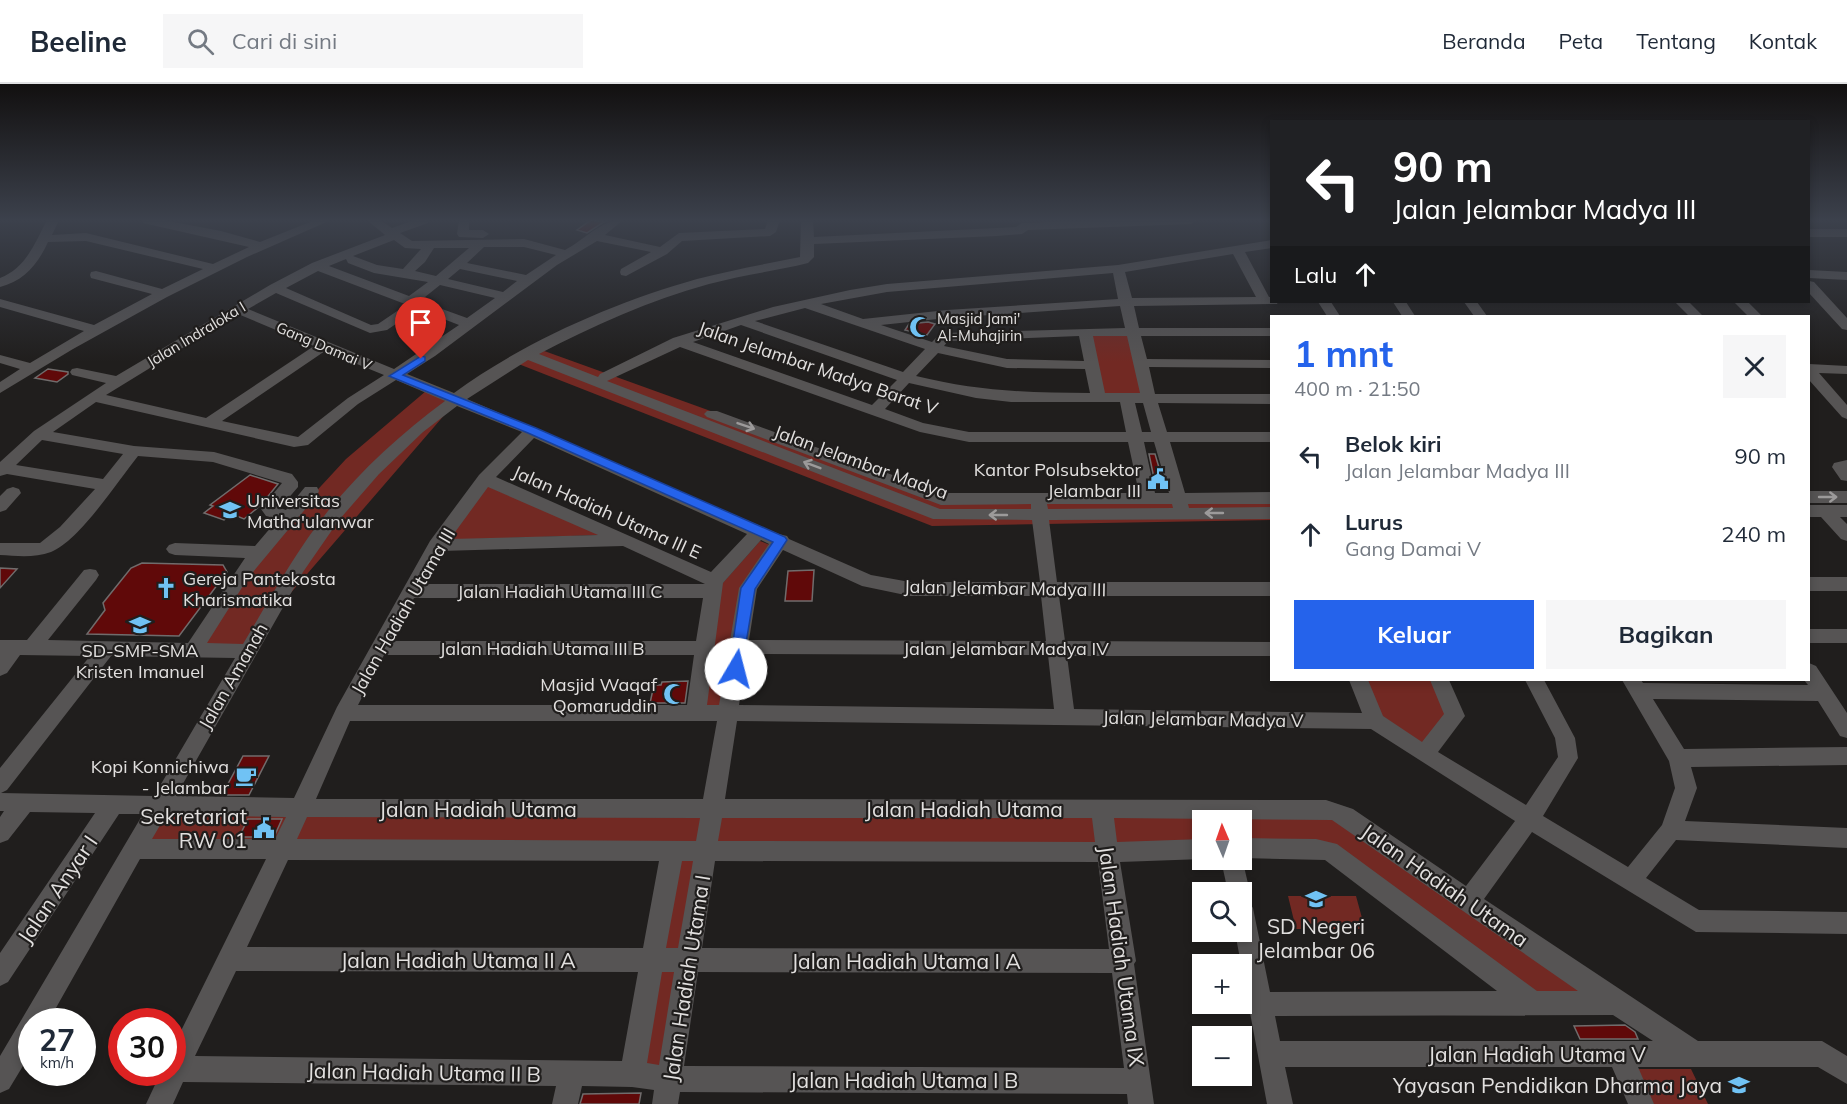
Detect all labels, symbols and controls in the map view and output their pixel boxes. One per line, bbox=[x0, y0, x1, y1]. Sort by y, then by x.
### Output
search box bbox=[163, 14, 583, 68]
text: Beeline bbox=[30, 24, 127, 59]
icon: search bbox=[184, 25, 217, 58]
text: Cari di sini bbox=[232, 27, 337, 55]
text: Beranda bbox=[1442, 28, 1526, 54]
text: Peta bbox=[1559, 28, 1603, 54]
text: Tentang bbox=[1636, 28, 1716, 54]
text: Kontak bbox=[1749, 28, 1817, 54]
text: 90 m bbox=[1393, 140, 1493, 193]
icon: left bbox=[1294, 144, 1372, 222]
text: Jalan Jelambar Madya III bbox=[1393, 192, 1697, 226]
icon: ahead bbox=[1349, 258, 1382, 291]
text: Lalu bbox=[1294, 261, 1337, 289]
street label: Jalan Indraloka I bbox=[143, 297, 249, 371]
pin bbox=[395, 297, 446, 359]
icon: arrive bbox=[404, 306, 437, 339]
place label: Masjid Jami' Al-Muhajirin bbox=[937, 309, 1022, 345]
mosque icon: Masjid Jami' Al-Muhajirin bbox=[908, 315, 932, 339]
street label: Jalan Jelambar Madya Barat V bbox=[695, 316, 941, 420]
street label: Gang Damai V bbox=[273, 317, 375, 375]
text: 1 mnt bbox=[1294, 331, 1393, 376]
button: close bbox=[1723, 335, 1786, 398]
text: 400 m · 21:50 bbox=[1294, 376, 1420, 401]
street label: Jalan Jelambar Madya bbox=[771, 420, 951, 504]
one-way arrow bbox=[736, 421, 755, 432]
text: Belok kiri bbox=[1345, 430, 1441, 458]
icon: left bbox=[1294, 440, 1327, 473]
text: 90 m bbox=[1735, 442, 1786, 470]
place label: Kantor Polsubsektor Jelambar III bbox=[974, 458, 1141, 502]
text: Jalan Jelambar Madya III bbox=[1345, 458, 1570, 483]
one-way arrow bbox=[803, 459, 822, 470]
street label: Jalan Hadiah Utama III E bbox=[509, 460, 705, 564]
public building icon: Kantor Polsubsektor Jelambar III bbox=[1146, 467, 1170, 491]
place label: Universitas Matha'ulanwar bbox=[247, 489, 374, 533]
one-way arrow bbox=[1818, 491, 1837, 503]
school or university icon: Universitas Matha'ulanwar bbox=[218, 498, 242, 522]
one-way arrow bbox=[1204, 507, 1224, 519]
text: Lurus bbox=[1345, 508, 1403, 536]
one-way arrow bbox=[988, 509, 1008, 521]
icon: ahead bbox=[1294, 518, 1327, 551]
text: 240 m bbox=[1721, 520, 1786, 548]
street label: Jalan Hadiah Utama III bbox=[346, 524, 460, 698]
text: Gang Damai V bbox=[1345, 536, 1481, 561]
place label: Gereja Pantekosta Kharismatika bbox=[183, 567, 336, 611]
street label: Jalan Jelambar Madya III bbox=[904, 575, 1106, 601]
church icon: Gereja Pantekosta Kharismatika bbox=[154, 576, 178, 600]
street label: Jalan Hadiah Utama III C bbox=[457, 580, 663, 603]
button: Keluar bbox=[1294, 600, 1534, 669]
button: Bagikan bbox=[1546, 600, 1786, 669]
school or university icon: SD-SMP-SMA Kristen Imanuel bbox=[128, 613, 152, 637]
street label: Jalan Amanah bbox=[193, 619, 273, 733]
street label: Jalan Hadiah Utama III B bbox=[439, 637, 645, 660]
position arrow bbox=[704, 637, 768, 701]
street label: Jalan Jelambar Madya IV bbox=[903, 637, 1109, 660]
place label: SD-SMP-SMA Kristen Imanuel bbox=[76, 639, 204, 683]
place label: Masjid Waqaf Qomaruddin bbox=[540, 673, 658, 717]
mosque icon: Masjid Waqaf Qomaruddin bbox=[662, 682, 686, 706]
street label: Jalan Jelambar Madya V bbox=[1102, 706, 1304, 732]
place label: Kopi Konnichiwa - Jelambar bbox=[91, 755, 229, 799]
cafe icon: Kopi Konnichiwa - Jelambar bbox=[234, 764, 258, 788]
street label: Jalan Hadiah Utama bbox=[379, 796, 577, 822]
street label: Jalan Hadiah Utama bbox=[865, 796, 1063, 822]
place label: Sekretariat RW 01 bbox=[140, 803, 247, 853]
north arrow bbox=[1192, 810, 1252, 870]
map controls bbox=[1192, 810, 1252, 1086]
public building icon: Sekretariat RW 01 bbox=[252, 816, 276, 840]
street label: Jalan Hadiah Utama bbox=[1356, 818, 1534, 952]
street label: Jalan Anyar I bbox=[11, 830, 103, 948]
street label: Jalan Hadiah Utama IX bbox=[1094, 844, 1150, 1068]
street label: Jalan Hadiah Utama I bbox=[657, 873, 715, 1083]
button: search bbox=[1192, 882, 1252, 942]
school or university icon: SD Negeri Jelambar 06 bbox=[1304, 887, 1328, 911]
place label: SD Negeri Jelambar 06 bbox=[1257, 913, 1375, 963]
street label: Jalan Hadiah Utama II A bbox=[340, 947, 576, 973]
street label: Jalan Hadiah Utama I A bbox=[791, 948, 1021, 974]
button: + bbox=[1192, 954, 1252, 1014]
speed limit sign: 30 bbox=[108, 1008, 186, 1086]
text: 27 bbox=[39, 1021, 75, 1059]
button: − bbox=[1192, 1026, 1252, 1086]
street label: Jalan Hadiah Utama V bbox=[1428, 1041, 1646, 1067]
text: km/h bbox=[40, 1053, 74, 1072]
street label: Jalan Hadiah Utama II B bbox=[307, 1057, 541, 1087]
street label: Jalan Hadiah Utama I B bbox=[790, 1067, 1018, 1093]
place label: Yayasan Pendidikan Dharma Jaya bbox=[1392, 1072, 1722, 1098]
school or university icon: Yayasan Pendidikan Dharma Jaya bbox=[1727, 1073, 1751, 1097]

